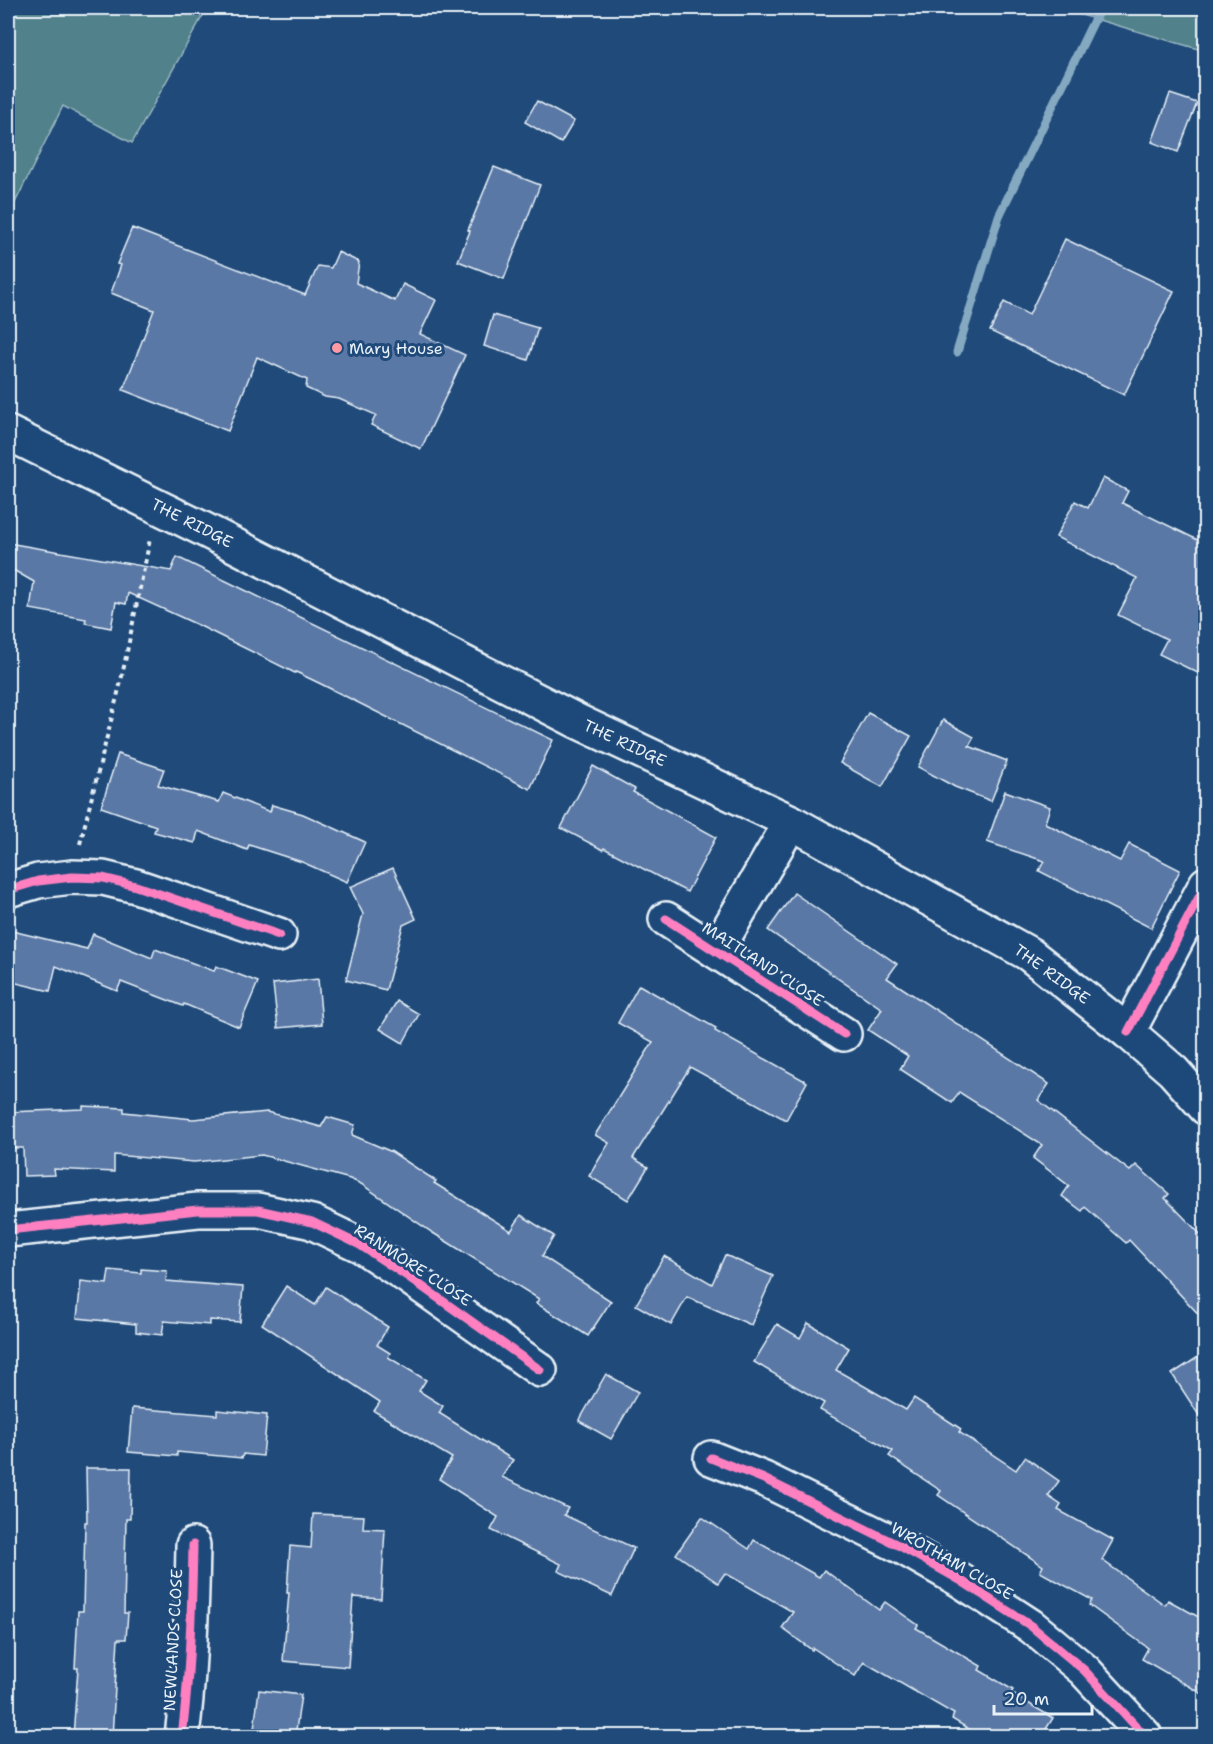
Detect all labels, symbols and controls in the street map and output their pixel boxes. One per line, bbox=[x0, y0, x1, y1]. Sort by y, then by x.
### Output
place label: Mary House bbox=[349, 338, 443, 359]
marker: Mary House bbox=[330, 341, 344, 355]
street label: THE RIDGE bbox=[148, 493, 236, 553]
street label: THE RIDGE bbox=[580, 715, 670, 771]
street label: MAITLAND CLOSE bbox=[698, 917, 828, 1011]
street label: THE RIDGE bbox=[1010, 939, 1094, 1009]
street label: RANMORE CLOSE bbox=[350, 1219, 476, 1311]
street label: WROTHAM CLOSE bbox=[887, 1517, 1017, 1605]
street label: NEWLANDS CLOSE bbox=[159, 1568, 187, 1712]
scale bar bbox=[994, 1678, 1092, 1716]
text: 20 m bbox=[1003, 1687, 1049, 1711]

